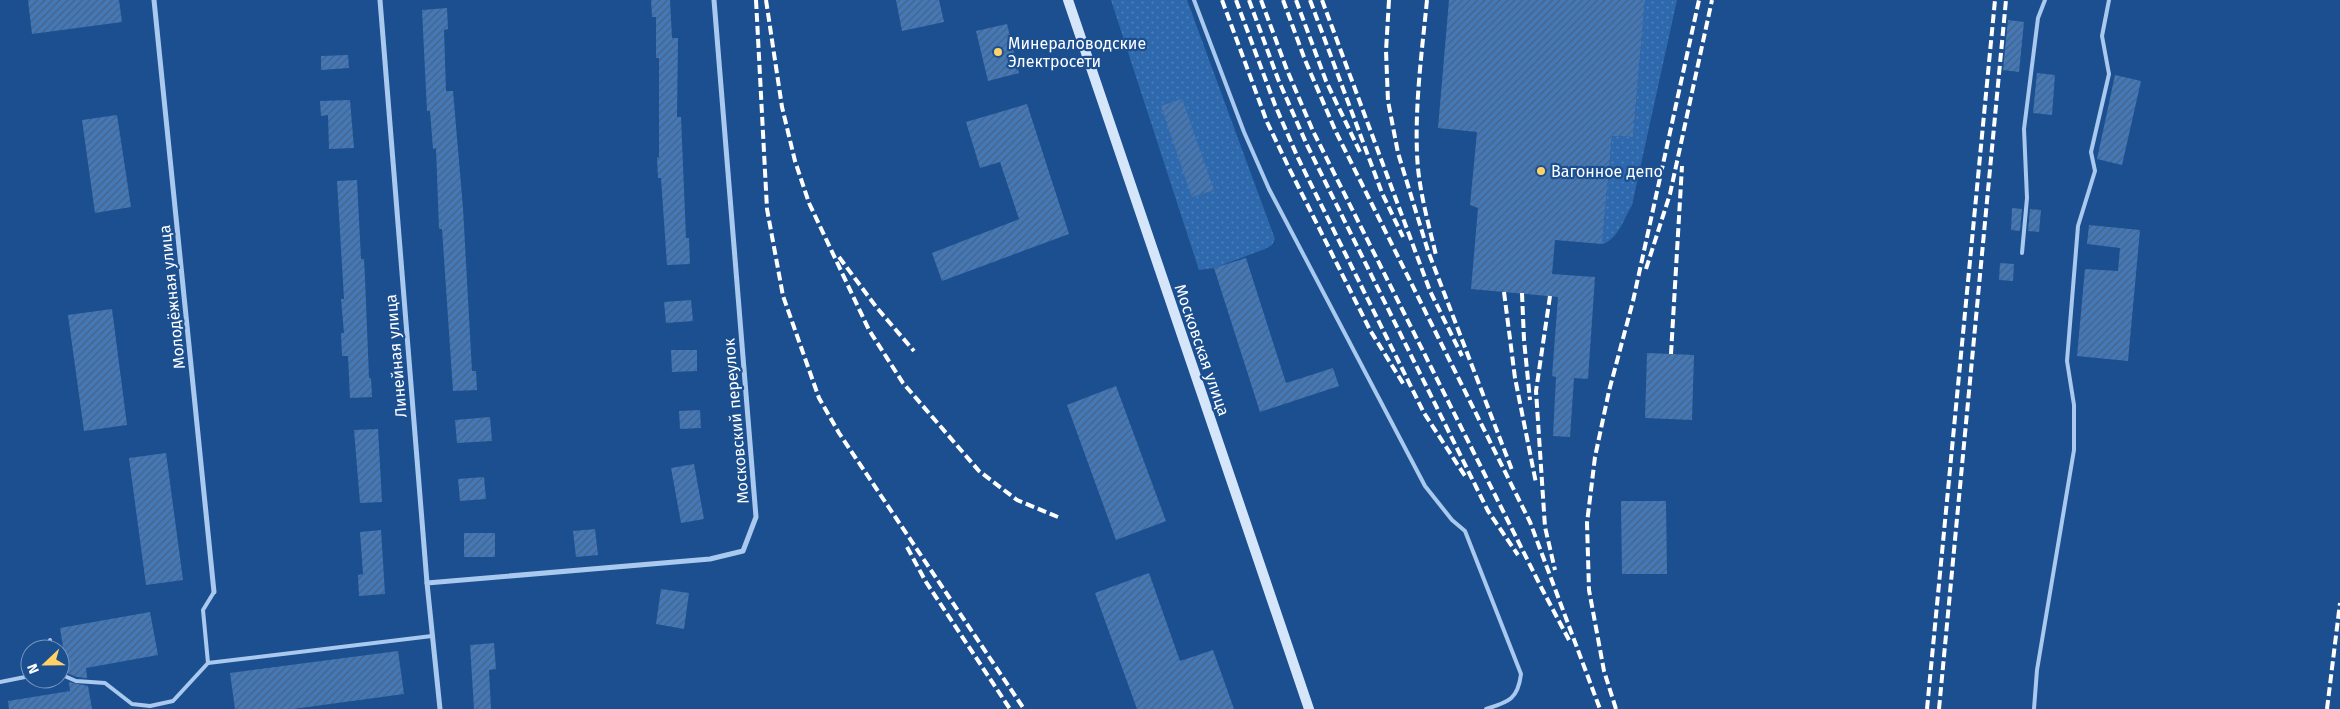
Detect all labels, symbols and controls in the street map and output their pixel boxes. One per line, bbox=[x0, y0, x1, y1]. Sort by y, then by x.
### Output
place label: Минераловодские Электросети bbox=[1008, 34, 1146, 71]
marker: Минераловодские Электросети bbox=[992, 46, 1004, 58]
place label: Вагонное депо bbox=[1551, 162, 1663, 181]
marker: Вагонное депо bbox=[1535, 165, 1547, 177]
street label: Молодёжная улица bbox=[155, 224, 189, 370]
street label: Московская улица bbox=[1171, 282, 1233, 418]
street label: Линейная улица bbox=[381, 294, 411, 418]
street label: Московский переулок bbox=[719, 337, 753, 505]
north arrow bbox=[20, 639, 70, 689]
text: N bbox=[24, 661, 43, 676]

